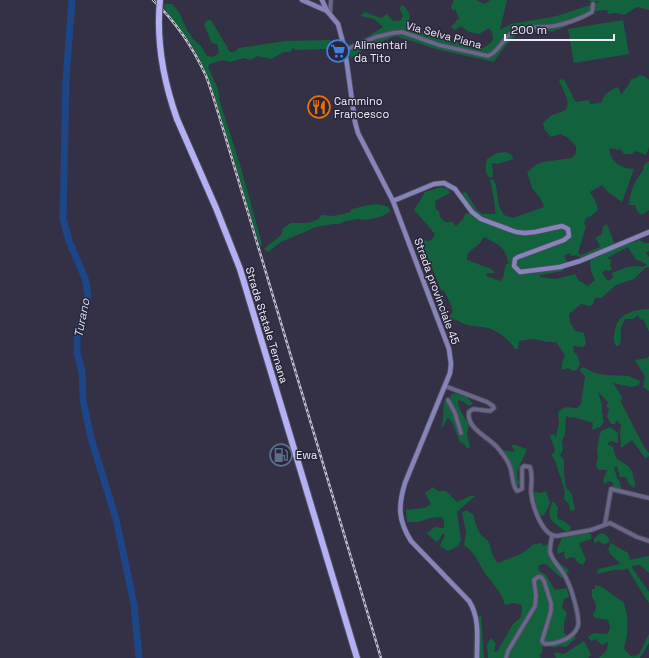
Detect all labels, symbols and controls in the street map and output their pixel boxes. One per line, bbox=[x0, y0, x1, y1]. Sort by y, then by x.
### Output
scale bar bbox=[505, 16, 614, 42]
street label: Via Selva Piana bbox=[404, 18, 484, 52]
text: 200 m bbox=[511, 22, 547, 38]
supermarket icon: Alimentari da Tito bbox=[325, 38, 351, 64]
place label: Alimentari da Tito bbox=[354, 38, 407, 65]
restaurant icon: Cammino Francesco bbox=[306, 94, 332, 120]
place label: Cammino Francesco bbox=[334, 94, 389, 121]
street label: Strada provinciale 45 bbox=[411, 236, 463, 347]
street label: Strada Statale Ternana bbox=[243, 265, 292, 386]
water label: Turano bbox=[70, 297, 94, 339]
fuel station icon: Ewa bbox=[268, 442, 294, 468]
place label: Ewa bbox=[296, 448, 318, 462]

